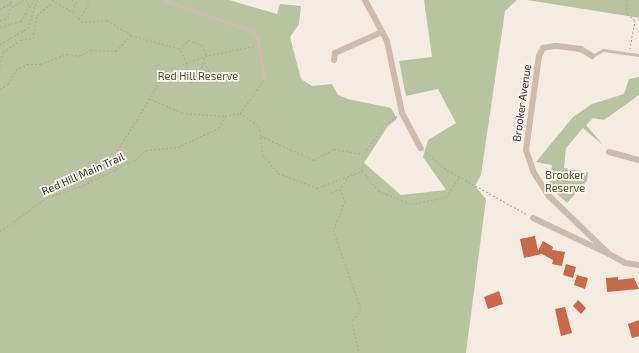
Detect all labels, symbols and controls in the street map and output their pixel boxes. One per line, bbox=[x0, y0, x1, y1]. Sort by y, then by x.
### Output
street label: Brooker Avenue bbox=[510, 63, 534, 143]
park label: Red Hill Reserve bbox=[158, 69, 238, 83]
street label: Red Hill Main Trail bbox=[39, 150, 127, 198]
park label: Brooker Reserve bbox=[545, 169, 585, 195]

